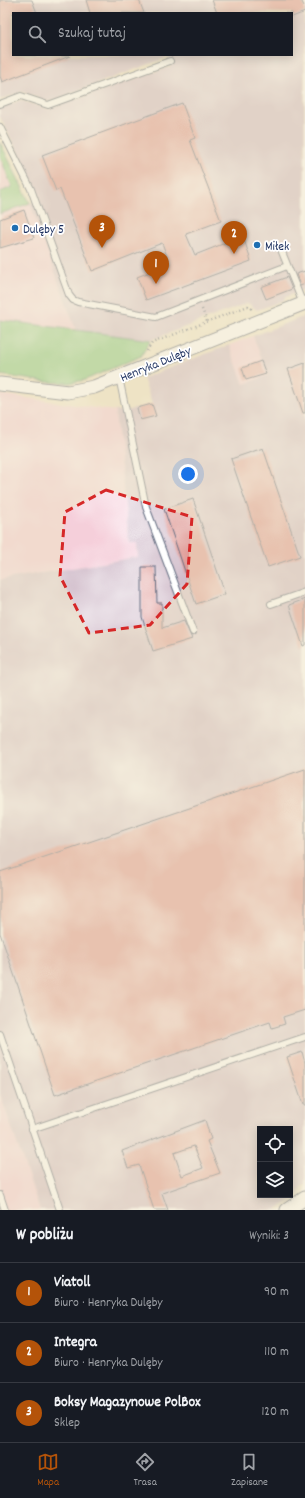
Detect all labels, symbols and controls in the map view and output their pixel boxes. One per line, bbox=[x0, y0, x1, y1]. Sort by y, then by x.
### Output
search box bbox=[12, 12, 293, 56]
icon: search bbox=[26, 23, 48, 45]
text: Szukaj tutaj bbox=[58, 23, 126, 45]
pin: 3 bbox=[89, 215, 115, 248]
place label: Dulęby 5 bbox=[23, 221, 64, 240]
pin: 2 bbox=[221, 221, 247, 254]
marker: Dulęby 5 bbox=[10, 223, 20, 233]
place label: Miłek bbox=[265, 238, 289, 257]
marker: Miłek bbox=[252, 240, 262, 250]
pin: 1 bbox=[143, 251, 169, 284]
street label: Henryka Dulęby bbox=[118, 342, 195, 388]
your location bbox=[178, 464, 198, 484]
map controls bbox=[257, 1126, 293, 1198]
button: locate bbox=[257, 1126, 293, 1162]
button: layers bbox=[257, 1162, 293, 1198]
text: W pobliżu bbox=[16, 1224, 73, 1248]
text: Wyniki: 3 bbox=[249, 1227, 289, 1246]
text: Viatoll bbox=[54, 1272, 90, 1294]
text: 1 bbox=[28, 1283, 30, 1302]
text: 90 m bbox=[264, 1283, 289, 1302]
text: Biuro · Henryka Dulęby bbox=[54, 1294, 163, 1313]
text: Integra bbox=[54, 1332, 97, 1354]
text: 2 bbox=[26, 1343, 32, 1362]
text: 110 m bbox=[264, 1343, 289, 1362]
text: Biuro · Henryka Dulęby bbox=[54, 1354, 163, 1373]
text: Boksy Magazynowe PolBox bbox=[54, 1392, 201, 1414]
text: 3 bbox=[26, 1403, 32, 1422]
text: 120 m bbox=[261, 1403, 289, 1422]
text: Sklep bbox=[54, 1414, 80, 1433]
tab: Mapa bbox=[37, 1451, 59, 1491]
tab: Trasa bbox=[133, 1451, 157, 1491]
tab: Zapisane bbox=[231, 1451, 268, 1491]

